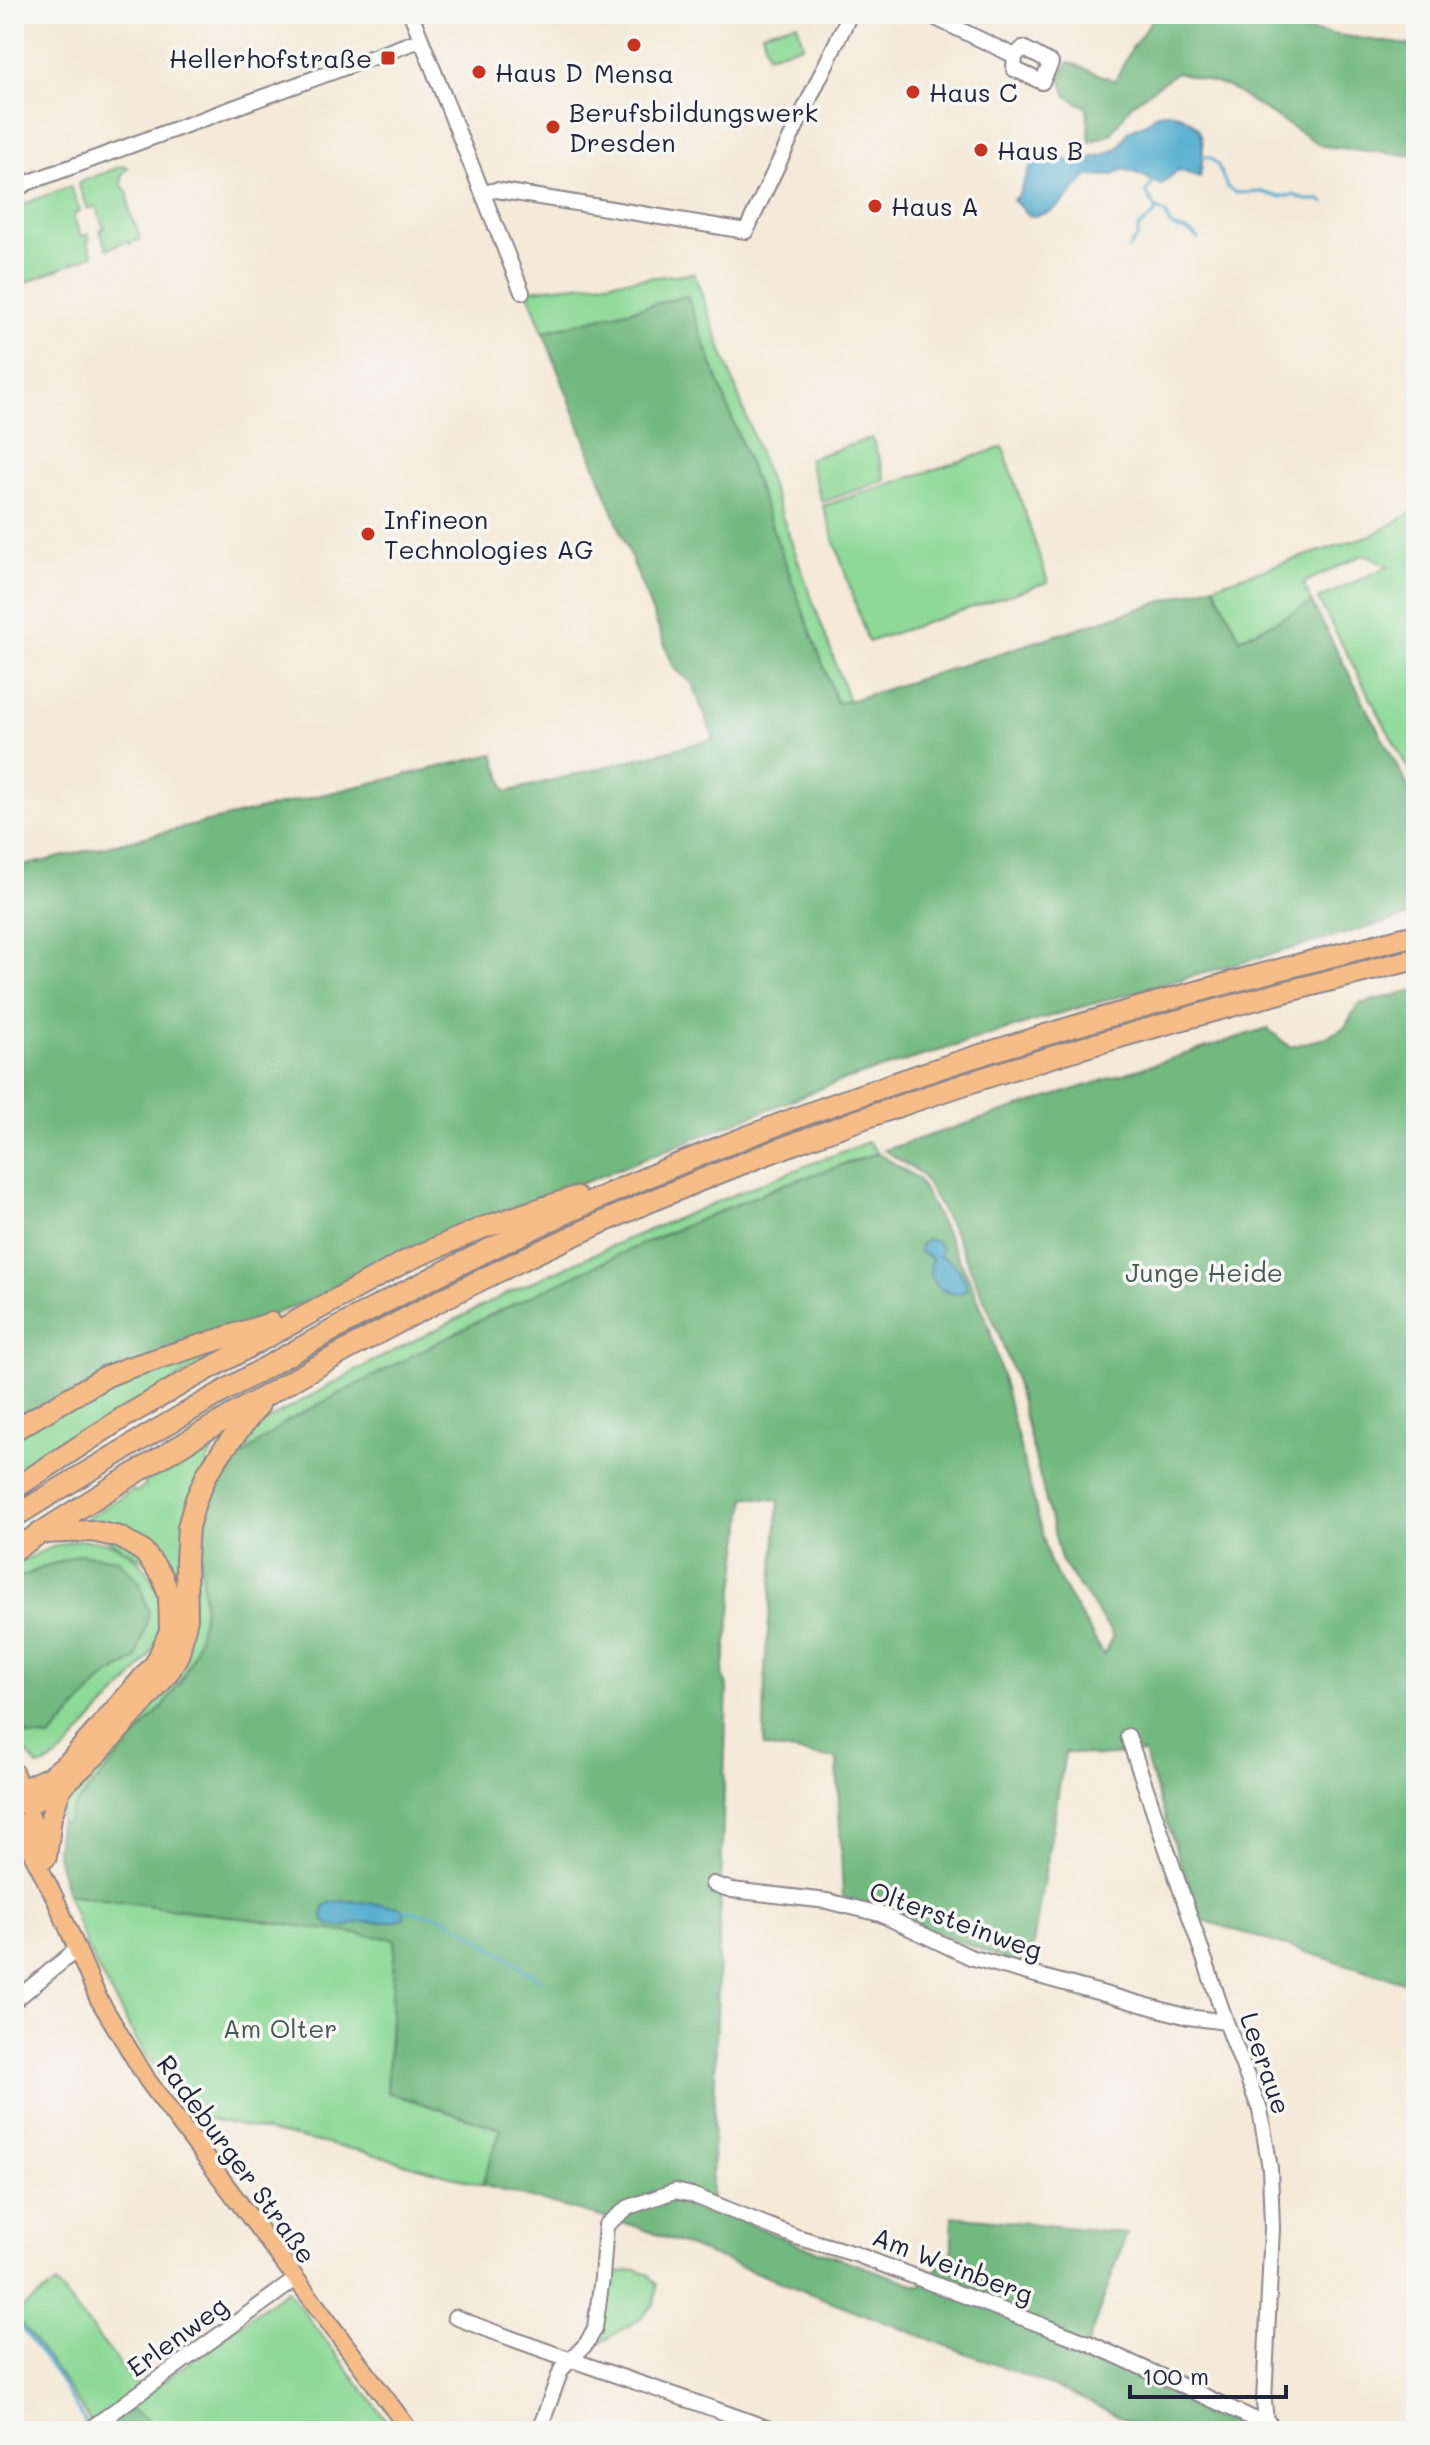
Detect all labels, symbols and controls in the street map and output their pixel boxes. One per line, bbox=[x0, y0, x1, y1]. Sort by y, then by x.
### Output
marker: Mensa bbox=[625, 36, 643, 54]
place label: Hellerhofstraße bbox=[169, 41, 372, 75]
marker: Hellerhofstraße bbox=[379, 49, 397, 67]
place label: Haus D bbox=[495, 55, 583, 89]
place label: Mensa bbox=[594, 56, 674, 90]
marker: Haus D bbox=[470, 63, 488, 81]
place label: Haus C bbox=[929, 75, 1017, 109]
marker: Haus C bbox=[904, 83, 922, 101]
place label: Berufsbildungswerk Dresden bbox=[569, 95, 818, 159]
marker: Berufsbildungswerk Dresden bbox=[544, 118, 562, 136]
place label: Haus B bbox=[997, 133, 1083, 167]
marker: Haus B bbox=[972, 141, 990, 159]
place label: Haus A bbox=[891, 189, 979, 223]
marker: Haus A bbox=[866, 197, 884, 215]
place label: Infineon Technologies AG bbox=[384, 502, 594, 566]
marker: Infineon Technologies AG bbox=[359, 525, 377, 543]
park label: Junge Heide bbox=[1125, 1255, 1283, 1289]
street label: Oltersteinweg bbox=[865, 1873, 1047, 1967]
street label: Leeraue bbox=[1233, 2008, 1299, 2118]
park label: Am Olter bbox=[223, 2011, 337, 2045]
street label: Radeburger Straße bbox=[150, 2048, 324, 2270]
street label: Am Weinberg bbox=[868, 2219, 1038, 2311]
street label: Erlenweg bbox=[120, 2288, 234, 2384]
scale bar bbox=[1130, 2349, 1286, 2399]
text: 100 m bbox=[1142, 2360, 1209, 2391]

